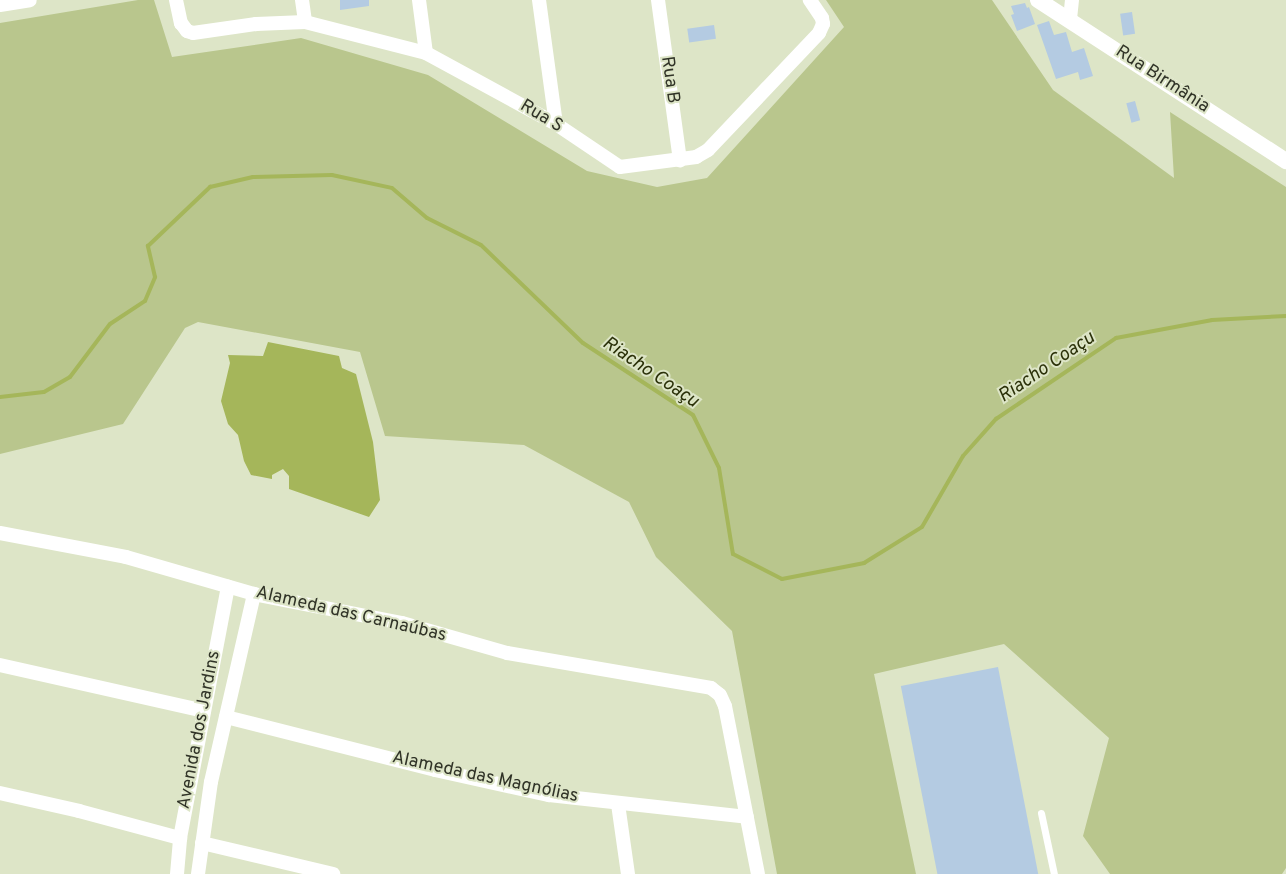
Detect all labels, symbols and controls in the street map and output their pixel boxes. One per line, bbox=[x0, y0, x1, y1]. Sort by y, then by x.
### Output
street label: Rua Birmânia bbox=[1111, 42, 1213, 118]
street label: Rua B bbox=[655, 55, 683, 105]
street label: Rua S bbox=[516, 96, 566, 138]
water label: Riacho Coaçu bbox=[994, 327, 1100, 409]
water label: Riacho Coaçu bbox=[597, 332, 703, 414]
street label: Alameda das Carnaúbas bbox=[254, 583, 448, 647]
street label: Avenida dos Jardins bbox=[174, 649, 226, 811]
street label: Alameda das Magnólias bbox=[390, 748, 580, 808]

